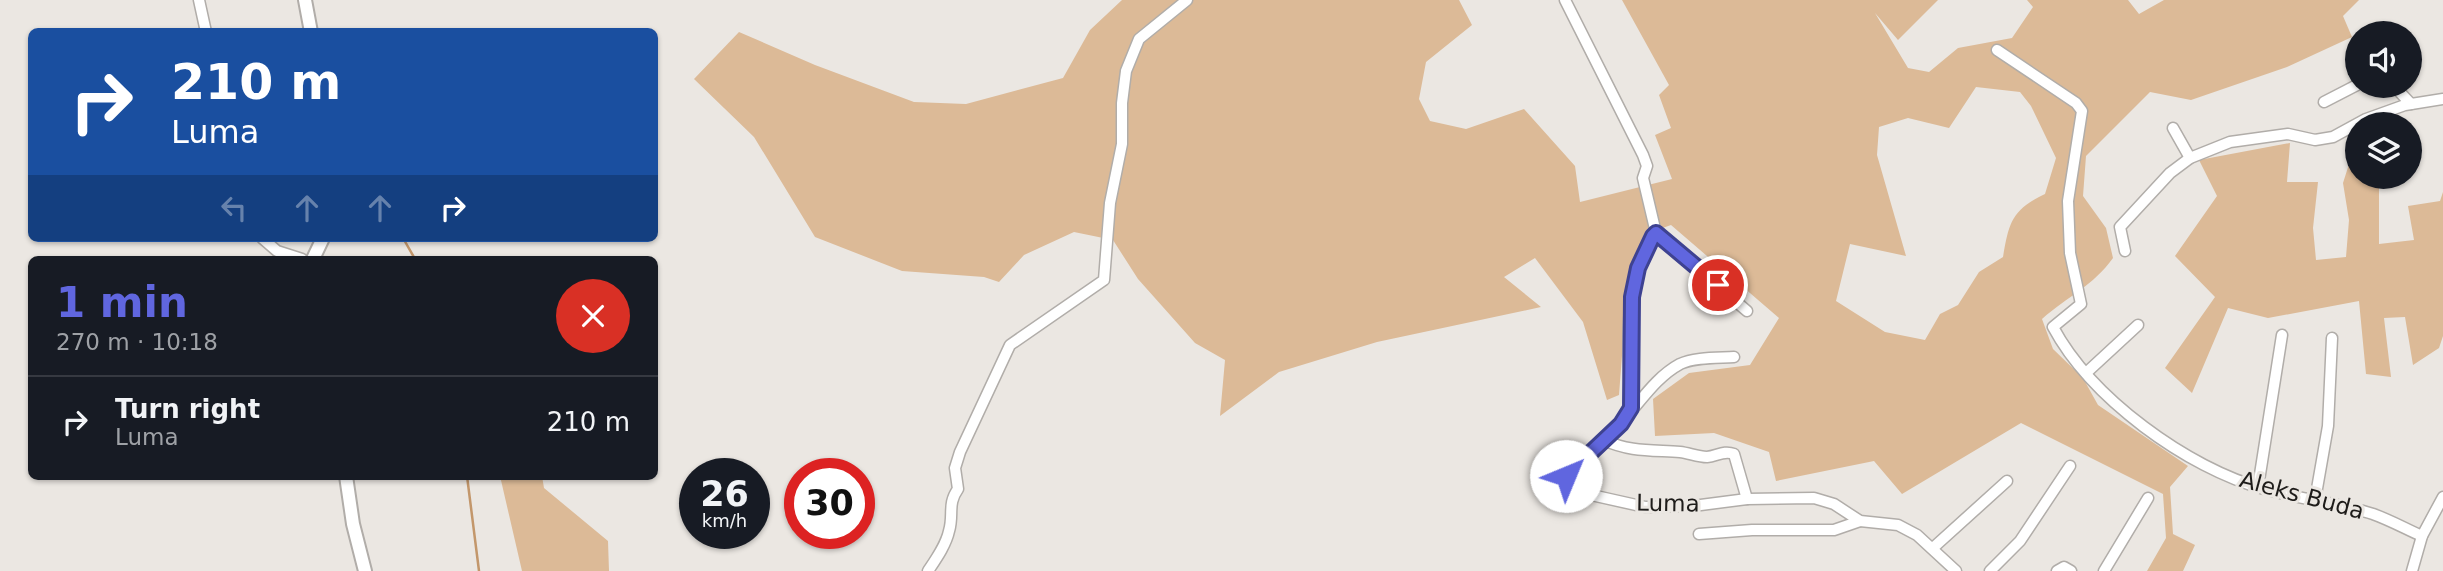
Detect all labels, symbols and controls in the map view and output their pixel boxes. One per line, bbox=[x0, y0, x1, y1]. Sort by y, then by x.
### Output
map controls bbox=[2345, 21, 2422, 189]
button: sound bbox=[2345, 21, 2422, 98]
text: 210 m bbox=[171, 54, 341, 111]
icon: right bbox=[56, 56, 147, 147]
button: layers bbox=[2345, 112, 2422, 189]
text: Luma bbox=[171, 113, 259, 151]
icon: left bbox=[215, 189, 253, 227]
icon: ahead bbox=[288, 189, 326, 227]
icon: ahead bbox=[361, 189, 399, 227]
icon: right bbox=[434, 189, 472, 227]
pin bbox=[1688, 255, 1748, 315]
icon: arrive bbox=[1699, 266, 1737, 304]
text: 1 min bbox=[56, 278, 188, 327]
button: close bbox=[556, 279, 630, 353]
text: 270 m · 10:18 bbox=[56, 329, 218, 355]
text: Turn right bbox=[115, 394, 260, 424]
icon: right bbox=[56, 403, 94, 441]
text: 210 m bbox=[547, 407, 630, 437]
text: Luma bbox=[115, 424, 179, 450]
position arrow bbox=[1529, 439, 1603, 513]
speed limit sign: 30 bbox=[784, 458, 875, 549]
street label: Aleks Buda bbox=[2237, 466, 2367, 524]
text: 26 bbox=[700, 474, 749, 514]
street label: Luma bbox=[1636, 489, 1700, 517]
text: km/h bbox=[702, 510, 747, 531]

